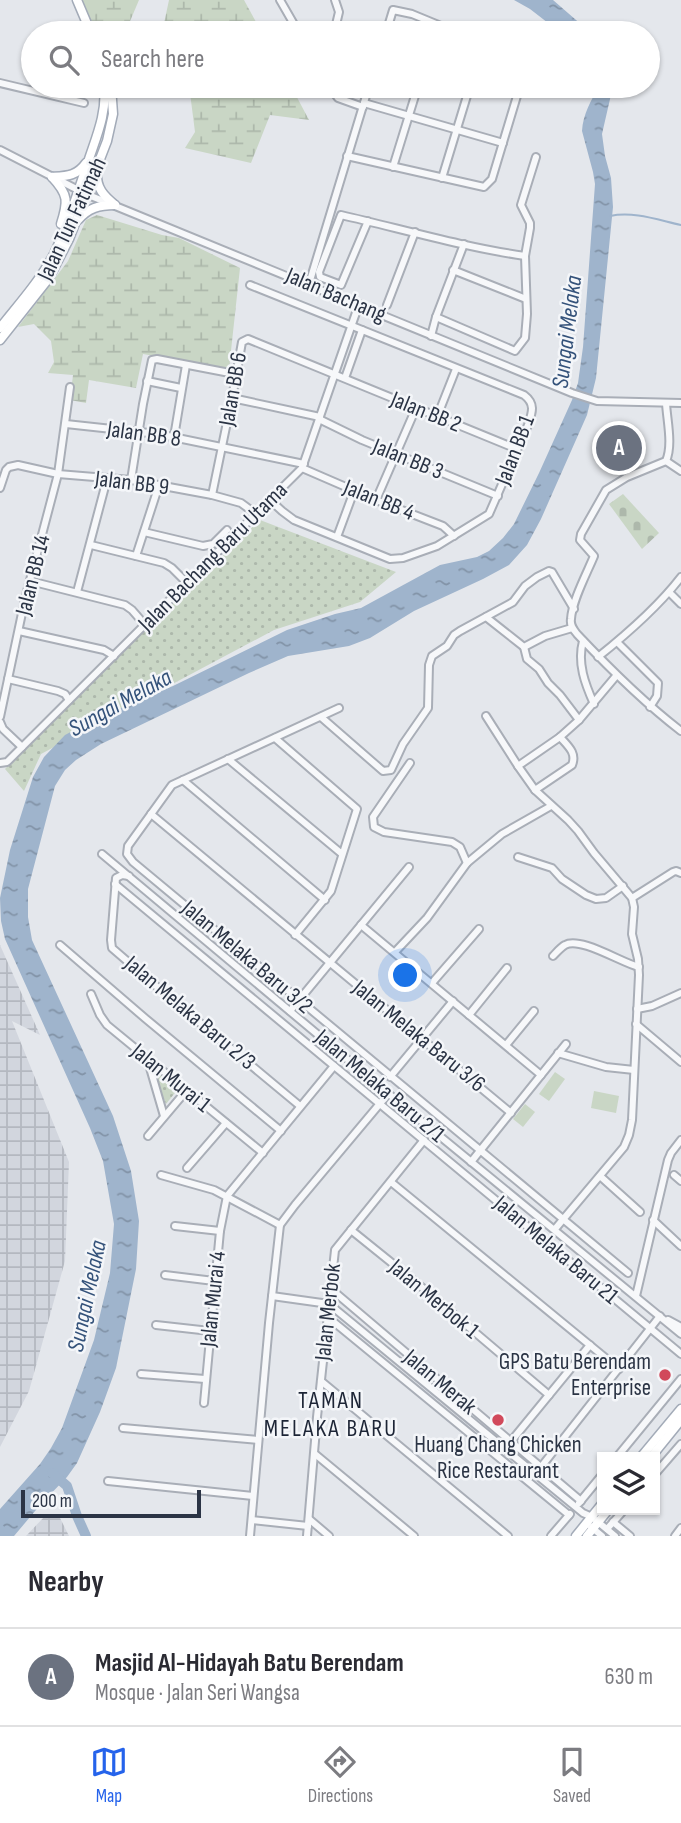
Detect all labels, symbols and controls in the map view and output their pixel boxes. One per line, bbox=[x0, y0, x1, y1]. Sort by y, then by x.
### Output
search box bbox=[21, 21, 660, 98]
icon: search bbox=[45, 41, 83, 79]
text: Search here bbox=[101, 44, 204, 75]
street label: Jalan Tun Fatimah bbox=[31, 153, 113, 286]
street label: Jalan Bachang bbox=[281, 261, 390, 329]
water label: Sungai Melaka bbox=[546, 274, 588, 390]
street label: Jalan BB 6 bbox=[213, 350, 253, 429]
street label: Jalan BB 2 bbox=[386, 385, 465, 439]
street label: Jalan BB 1 bbox=[489, 411, 541, 490]
street label: Jalan BB 8 bbox=[104, 415, 183, 453]
pin: A bbox=[596, 422, 642, 474]
street label: Jalan BB 3 bbox=[368, 432, 448, 486]
street label: Jalan BB 9 bbox=[92, 464, 171, 501]
street label: Jalan BB 4 bbox=[339, 473, 419, 527]
street label: Jalan Bachang Baru Utama bbox=[132, 476, 294, 638]
street label: Jalan BB 14 bbox=[9, 531, 57, 619]
water label: Sungai Melaka bbox=[63, 663, 177, 743]
street label: Jalan Melaka Baru 3/2 bbox=[175, 893, 318, 1020]
street label: Jalan Melaka Baru 2/3 bbox=[118, 949, 261, 1076]
your location bbox=[388, 958, 422, 992]
street label: Jalan Melaka Baru 3/6 bbox=[346, 973, 491, 1098]
street label: Jalan Melaka Baru 2/1 bbox=[308, 1023, 451, 1149]
street label: Jalan Murai 1 bbox=[125, 1037, 217, 1119]
street label: Jalan Melaka Baru 21 bbox=[487, 1189, 624, 1310]
water label: Sungai Melaka bbox=[61, 1237, 113, 1354]
street label: Jalan Murai 4 bbox=[194, 1249, 232, 1349]
street label: Jalan Merbok 1 bbox=[382, 1253, 485, 1345]
street label: Jalan Merbok bbox=[309, 1262, 347, 1363]
street label: Jalan Merak bbox=[397, 1343, 482, 1421]
place label: GPS Batu Berendam Enterprise bbox=[499, 1348, 651, 1402]
marker: GPS Batu Berendam Enterprise bbox=[657, 1367, 673, 1383]
district label: TAMAN MELAKA BARU bbox=[264, 1386, 398, 1443]
marker: Huang Chang Chicken Rice Restaurant bbox=[490, 1412, 506, 1428]
place label: Huang Chang Chicken Rice Restaurant bbox=[414, 1431, 582, 1485]
map controls bbox=[597, 1452, 660, 1515]
button: layers bbox=[597, 1452, 660, 1515]
scale bar bbox=[21, 1487, 201, 1519]
text: 200 m bbox=[32, 1490, 72, 1513]
text: Nearby bbox=[28, 1564, 104, 1600]
text: Masjid Al-Hidayah Batu Berendam bbox=[95, 1648, 404, 1679]
text: A bbox=[46, 1663, 56, 1691]
text: 630 m bbox=[605, 1663, 653, 1691]
text: Mosque · Jalan Seri Wangsa bbox=[95, 1679, 300, 1707]
tab: Map bbox=[90, 1743, 128, 1808]
tab: Directions bbox=[308, 1743, 373, 1808]
tab: Saved bbox=[553, 1743, 591, 1808]

